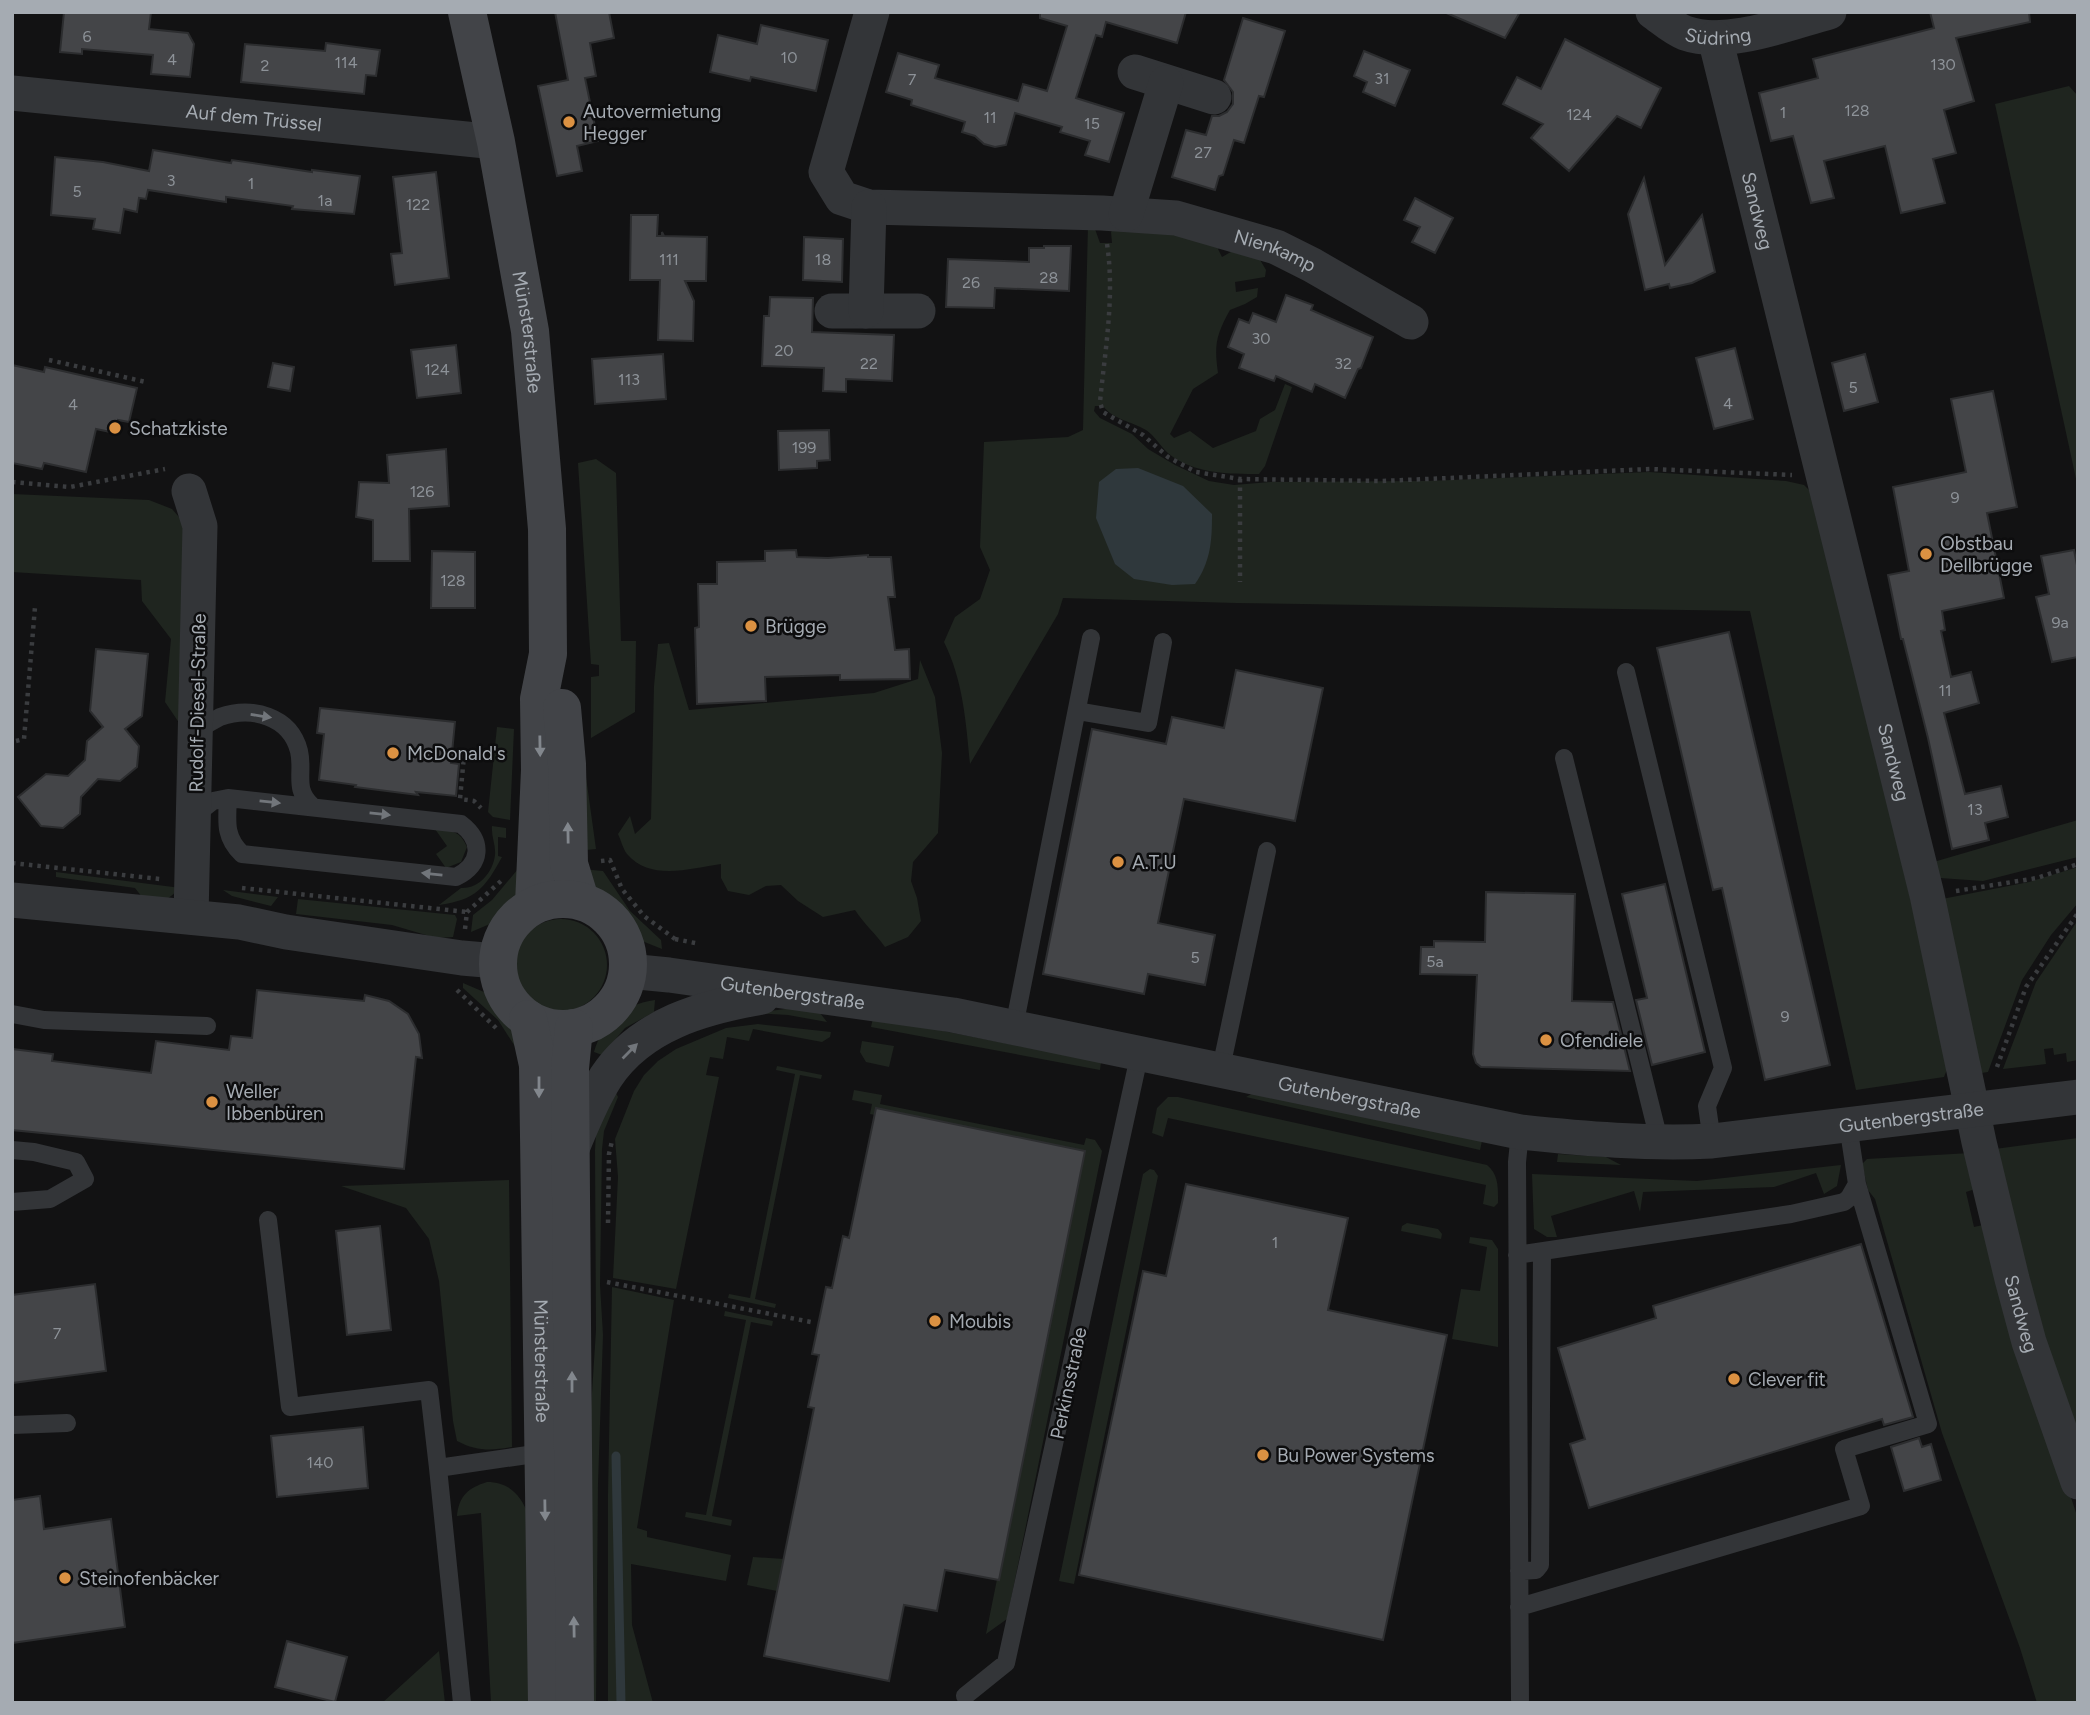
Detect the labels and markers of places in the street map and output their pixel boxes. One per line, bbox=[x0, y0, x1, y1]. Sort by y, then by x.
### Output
place label: Autovermietung Hegger bbox=[583, 100, 721, 145]
marker: Autovermietung Hegger bbox=[561, 114, 577, 130]
place label: Schatzkiste bbox=[129, 417, 228, 440]
marker: Schatzkiste bbox=[107, 420, 123, 436]
place label: Obstbau Dellbrügge bbox=[1940, 532, 2033, 577]
marker: Obstbau Dellbrügge bbox=[1918, 546, 1934, 562]
place label: Brügge bbox=[765, 615, 826, 638]
marker: Brügge bbox=[743, 618, 759, 634]
place label: McDonald's bbox=[407, 742, 506, 765]
marker: McDonald's bbox=[385, 745, 401, 761]
place label: A.T.U bbox=[1132, 851, 1177, 874]
marker: A.T.U bbox=[1110, 854, 1126, 870]
place label: Ofendiele bbox=[1560, 1029, 1643, 1052]
marker: Ofendiele bbox=[1538, 1032, 1554, 1048]
place label: Weller Ibbenbüren bbox=[226, 1080, 324, 1125]
marker: Weller Ibbenbüren bbox=[204, 1094, 220, 1110]
place label: Moubis bbox=[949, 1310, 1011, 1333]
marker: Moubis bbox=[927, 1313, 943, 1329]
place label: Clever fit bbox=[1748, 1368, 1826, 1391]
marker: Clever fit bbox=[1726, 1371, 1742, 1387]
place label: Bu Power Systems bbox=[1277, 1444, 1435, 1467]
marker: Bu Power Systems bbox=[1255, 1447, 1271, 1463]
place label: Steinofenbäcker bbox=[79, 1567, 220, 1590]
marker: Steinofenbäcker bbox=[57, 1570, 73, 1586]

